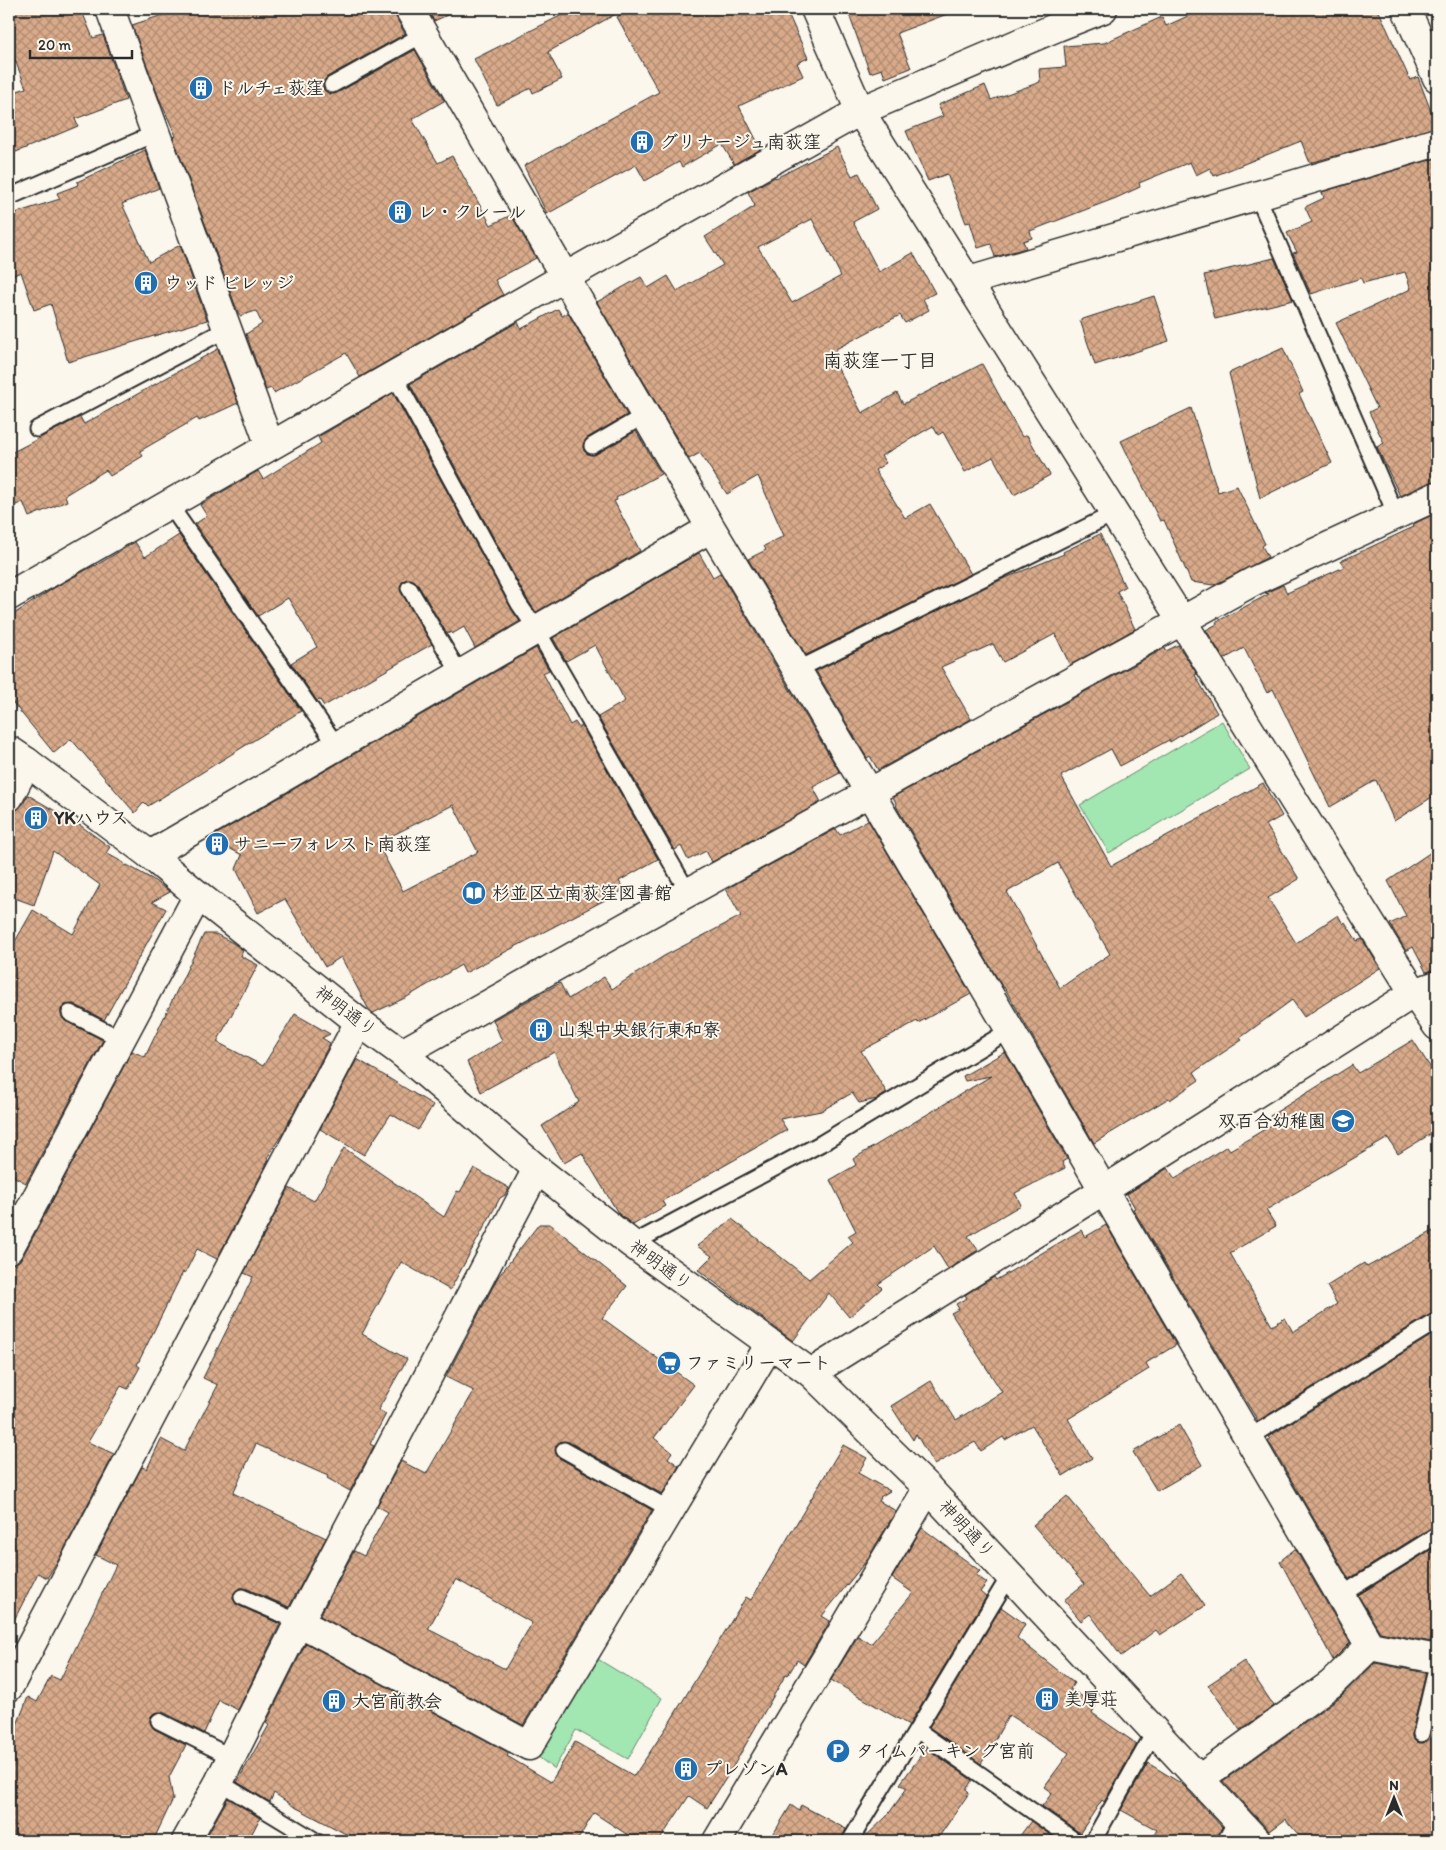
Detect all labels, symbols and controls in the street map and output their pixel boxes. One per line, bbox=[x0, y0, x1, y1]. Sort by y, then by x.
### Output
scale bar bbox=[30, 28, 132, 60]
text: 20 m bbox=[38, 36, 72, 54]
building icon: ドルチェ荻窪 bbox=[188, 75, 214, 101]
place label: ドルチェ荻窪 bbox=[218, 77, 324, 99]
building icon: グリナージュ南荻窪 bbox=[629, 129, 655, 155]
place label: グリナージュ南荻窪 bbox=[660, 131, 821, 153]
building icon: レ・クレール bbox=[387, 199, 413, 225]
place label: レ・クレール bbox=[418, 201, 526, 223]
building icon: ウッド ビレッジ bbox=[133, 270, 159, 296]
place label: ウッド ビレッジ bbox=[164, 272, 294, 294]
district label: 南荻窪一丁目 bbox=[823, 349, 937, 372]
building icon: YKハウス bbox=[23, 805, 49, 831]
place label: YKハウス bbox=[53, 807, 128, 829]
building icon: サニーフォレスト南荻窪 bbox=[204, 831, 230, 857]
place label: サニーフォレスト南荻窪 bbox=[234, 833, 431, 855]
library icon: 杉並区立南荻窪図書館 bbox=[461, 880, 487, 906]
place label: 杉並区立南荻窪図書館 bbox=[492, 882, 672, 904]
street label: 神明通り bbox=[311, 981, 381, 1041]
building icon: 山梨中央銀行東和寮 bbox=[528, 1017, 554, 1043]
place label: 山梨中央銀行東和寮 bbox=[558, 1019, 720, 1041]
school or university icon: 双百合幼稚園 bbox=[1330, 1108, 1356, 1134]
place label: 双百合幼稚園 bbox=[1218, 1110, 1326, 1132]
street label: 神明通り bbox=[625, 1235, 697, 1295]
supermarket icon: ファミリーマート bbox=[656, 1350, 682, 1376]
place label: ファミリーマート bbox=[686, 1352, 831, 1374]
street label: 神明通り bbox=[934, 1495, 1000, 1563]
building icon: 美厚荘 bbox=[1034, 1686, 1060, 1712]
building icon: 大宮前教会 bbox=[321, 1688, 347, 1714]
place label: 美厚荘 bbox=[1064, 1688, 1118, 1710]
place label: 大宮前教会 bbox=[352, 1690, 442, 1712]
parking icon: タイムパーキング宮前 bbox=[825, 1738, 851, 1764]
place label: タイムパーキング宮前 bbox=[856, 1740, 1035, 1762]
building icon: プレゾンA bbox=[673, 1756, 699, 1782]
place label: プレゾンA bbox=[704, 1758, 788, 1780]
north arrow bbox=[1368, 1772, 1418, 1822]
text: N bbox=[1389, 1777, 1399, 1794]

